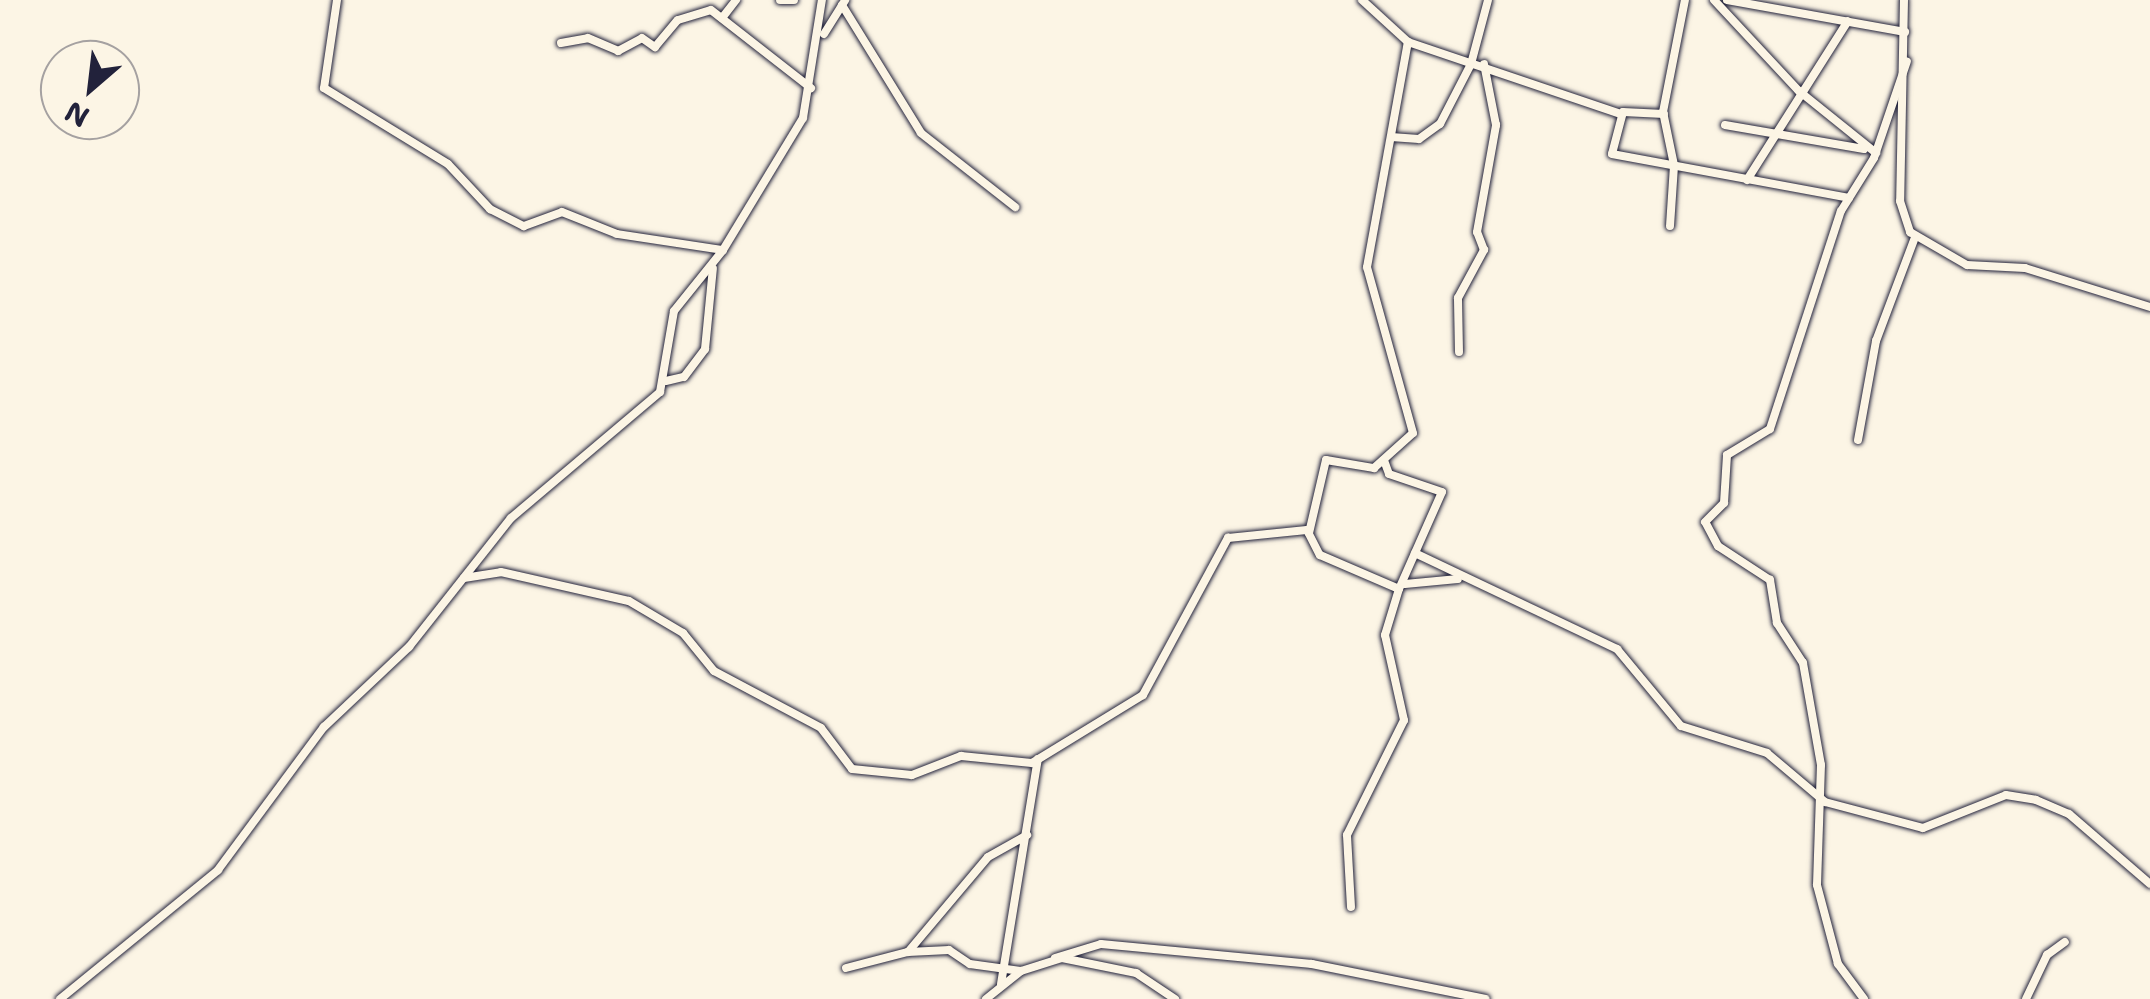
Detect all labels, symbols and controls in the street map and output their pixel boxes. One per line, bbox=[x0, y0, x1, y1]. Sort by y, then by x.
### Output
north arrow bbox=[40, 40, 140, 140]
text: N bbox=[58, 93, 96, 137]

